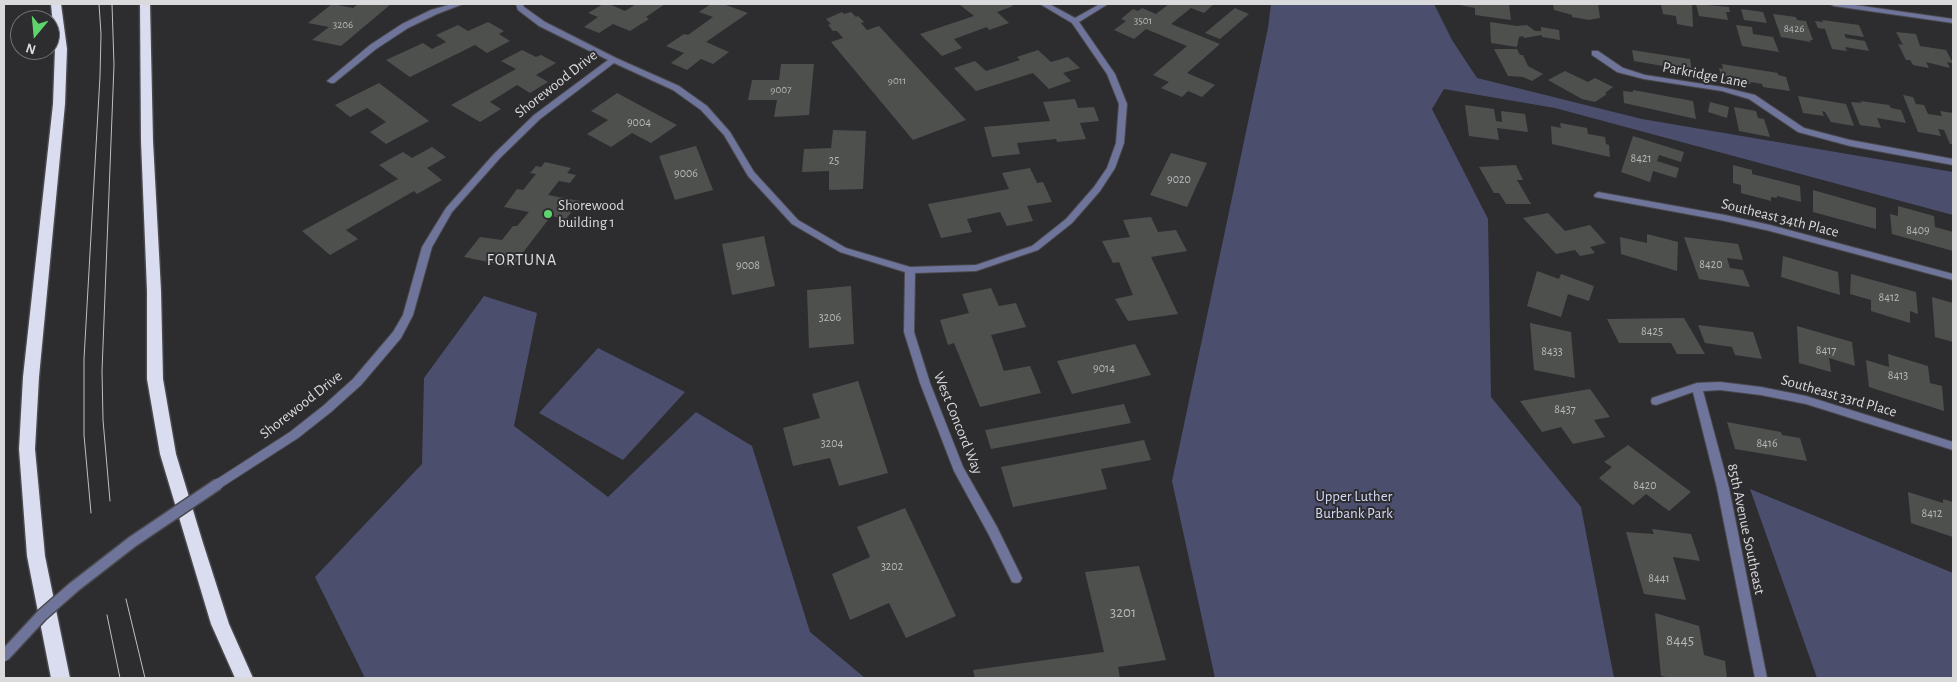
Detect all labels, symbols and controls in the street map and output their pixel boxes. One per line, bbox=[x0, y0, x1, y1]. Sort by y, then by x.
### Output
north arrow bbox=[10, 10, 60, 60]
house number: 3501 bbox=[1134, 14, 1152, 28]
house number: 3206 bbox=[333, 18, 353, 32]
house number: 8426 bbox=[1784, 22, 1804, 36]
text: N bbox=[24, 40, 38, 57]
street label: Shorewood Drive bbox=[511, 46, 601, 122]
street label: Parkridge Lane bbox=[1661, 58, 1749, 92]
house number: 9011 bbox=[888, 74, 906, 88]
house number: 9007 bbox=[770, 83, 792, 97]
house number: 9004 bbox=[627, 115, 651, 129]
house number: 8421 bbox=[1630, 151, 1652, 165]
house number: 25 bbox=[829, 153, 839, 167]
house number: 9006 bbox=[674, 166, 698, 180]
house number: 9020 bbox=[1167, 172, 1191, 186]
street label: Southeast 34th Place bbox=[1719, 195, 1841, 241]
place label: Shorewood building 1 bbox=[558, 196, 624, 231]
marker: Shorewood building 1 bbox=[542, 208, 554, 220]
house number: 8409 bbox=[1906, 223, 1930, 237]
district label: FORTUNA bbox=[486, 250, 558, 270]
house number: 8420 bbox=[1699, 257, 1723, 271]
house number: 9008 bbox=[736, 258, 760, 272]
house number: 8412 bbox=[1878, 290, 1900, 304]
house number: 3206 bbox=[819, 310, 841, 324]
house number: 8425 bbox=[1641, 324, 1663, 338]
house number: 8417 bbox=[1816, 343, 1836, 357]
house number: 8433 bbox=[1541, 344, 1563, 358]
house number: 9014 bbox=[1093, 361, 1115, 375]
street label: Shorewood Drive bbox=[256, 367, 346, 443]
house number: 8413 bbox=[1888, 368, 1908, 382]
street label: West Concord Way bbox=[929, 369, 987, 477]
street label: Southeast 33rd Place bbox=[1779, 371, 1899, 421]
house number: 8437 bbox=[1554, 402, 1576, 416]
house number: 3204 bbox=[821, 436, 843, 450]
house number: 8416 bbox=[1756, 436, 1778, 450]
street label: 85th Avenue Southeast bbox=[1723, 462, 1769, 596]
house number: 8420 bbox=[1633, 478, 1657, 492]
park label: Upper Luther Burbank Park bbox=[1315, 487, 1393, 522]
house number: 8412 bbox=[1921, 506, 1943, 520]
house number: 3202 bbox=[881, 559, 903, 573]
house number: 8441 bbox=[1648, 571, 1670, 585]
house number: 3201 bbox=[1110, 603, 1136, 621]
house number: 8445 bbox=[1666, 631, 1694, 649]

